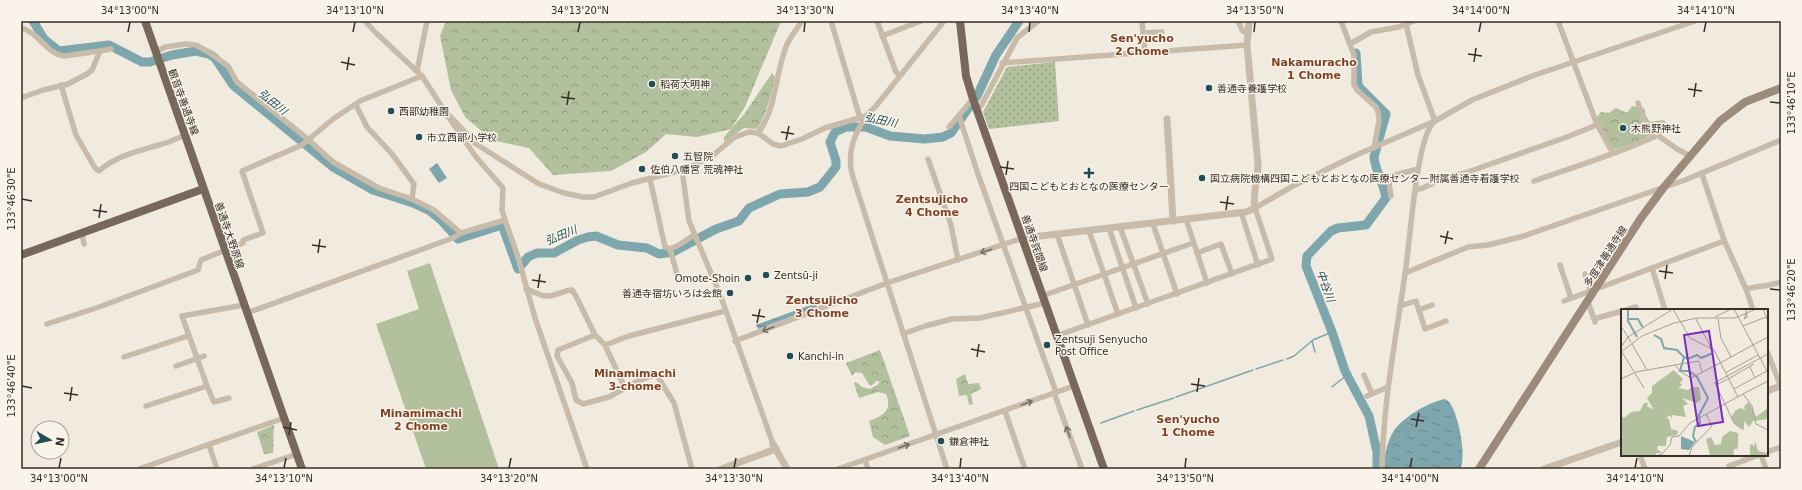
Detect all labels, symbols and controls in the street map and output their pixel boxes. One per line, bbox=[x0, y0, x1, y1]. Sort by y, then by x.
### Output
text: 34°13'00"N bbox=[101, 5, 159, 16]
text: 34°13'10"N bbox=[326, 5, 384, 16]
text: 34°13'20"N bbox=[551, 5, 609, 16]
text: 34°13'30"N bbox=[776, 5, 834, 16]
text: 34°13'40"N bbox=[1001, 5, 1059, 16]
text: 34°13'50"N bbox=[1226, 5, 1284, 16]
text: 34°14'00"N bbox=[1452, 5, 1510, 16]
text: 34°14'10"N bbox=[1677, 5, 1735, 16]
district label: Sen'yucho 2 Chome bbox=[1110, 32, 1174, 58]
district label: Nakamuracho 1 Chome bbox=[1271, 56, 1357, 82]
street label: 観音寺善通寺線 bbox=[166, 67, 201, 137]
text: 133°46'10"E bbox=[1786, 71, 1797, 135]
marker: 稻荷大明神 bbox=[647, 79, 657, 89]
place label: 稻荷大明神 bbox=[660, 79, 710, 90]
marker: 善通寺養護学校 bbox=[1204, 83, 1214, 93]
place label: 善通寺養護学校 bbox=[1217, 83, 1287, 94]
water label: 弘田川 bbox=[256, 87, 290, 118]
marker: 西部幼稚園 bbox=[386, 106, 396, 116]
place label: 西部幼稚園 bbox=[399, 106, 449, 117]
water label: 弘田川 bbox=[863, 111, 899, 130]
marker: 木熊野神社 bbox=[1618, 123, 1628, 133]
place label: 木熊野神社 bbox=[1631, 123, 1681, 134]
marker: 市立西部小学校 bbox=[414, 132, 424, 142]
place label: 市立西部小学校 bbox=[427, 132, 497, 143]
marker: 五智院 bbox=[670, 151, 680, 161]
place label: 五智院 bbox=[683, 151, 713, 162]
marker: 佐伯八幡宮 荒魂神社 bbox=[637, 164, 647, 174]
place label: 佐伯八幡宮 荒魂神社 bbox=[650, 164, 743, 175]
text: 133°46'30"E bbox=[6, 167, 17, 231]
marker: 四国こどもとおとなの医療センター bbox=[1083, 167, 1095, 179]
marker: 国立病院機構四国こどもとおとなの医療センター附属善通寺看護学校 bbox=[1197, 173, 1207, 183]
place label: 国立病院機構四国こどもとおとなの医療センター附属善通寺看護学校 bbox=[1210, 173, 1520, 184]
place label: 四国こどもとおとなの医療センター bbox=[1009, 181, 1169, 192]
district label: Zentsujicho 4 Chome bbox=[896, 193, 969, 219]
street label: 善通寺大野原線 bbox=[213, 200, 246, 270]
street label: 善通寺詫間線 bbox=[1020, 213, 1049, 273]
water label: 弘田川 bbox=[543, 223, 580, 248]
street label: 多度津善通寺線 bbox=[1582, 224, 1629, 289]
one-way arrow bbox=[980, 247, 992, 255]
text: 133°46'20"E bbox=[1786, 258, 1797, 322]
water label: 中谷川 bbox=[1314, 268, 1338, 305]
marker: Zentsū-ji bbox=[761, 270, 771, 280]
place label: Zentsū-ji bbox=[774, 270, 818, 281]
place label: Omote-Shoin bbox=[675, 273, 740, 284]
marker: Omote-Shoin bbox=[743, 273, 753, 283]
place label: 善通寺宿坊いろは会館 bbox=[622, 288, 722, 299]
marker: 善通寺宿坊いろは会館 bbox=[725, 288, 735, 298]
district label: Zentsujicho 3 Chome bbox=[786, 294, 859, 320]
inset map bbox=[1621, 309, 1768, 456]
one-way arrow bbox=[762, 326, 774, 334]
place label: Zentsuji Senyucho Post Office bbox=[1055, 334, 1148, 357]
marker: Zentsuji Senyucho Post Office bbox=[1042, 340, 1052, 350]
marker: Kanchi-in bbox=[785, 351, 795, 361]
place label: Kanchi-in bbox=[798, 351, 844, 362]
text: 133°46'40"E bbox=[6, 354, 17, 418]
district label: Minamimachi 3-chome bbox=[594, 367, 676, 393]
one-way arrow bbox=[1021, 398, 1033, 406]
district label: Minamimachi 2 Chome bbox=[380, 407, 462, 433]
district label: Sen'yucho 1 Chome bbox=[1156, 413, 1220, 439]
north arrow bbox=[30, 420, 70, 460]
one-way arrow bbox=[1064, 427, 1072, 439]
text: N bbox=[52, 436, 67, 447]
marker: 鎌倉神社 bbox=[936, 436, 946, 446]
place label: 鎌倉神社 bbox=[949, 436, 989, 447]
one-way arrow bbox=[898, 442, 911, 449]
text: 34°13'00"N bbox=[30, 473, 88, 484]
text: 34°13'10"N bbox=[255, 473, 313, 484]
text: 34°13'20"N bbox=[480, 473, 538, 484]
text: 34°13'30"N bbox=[705, 473, 763, 484]
text: 34°13'40"N bbox=[931, 473, 989, 484]
text: 34°13'50"N bbox=[1156, 473, 1214, 484]
text: 34°14'00"N bbox=[1381, 473, 1439, 484]
text: 34°14'10"N bbox=[1606, 473, 1664, 484]

